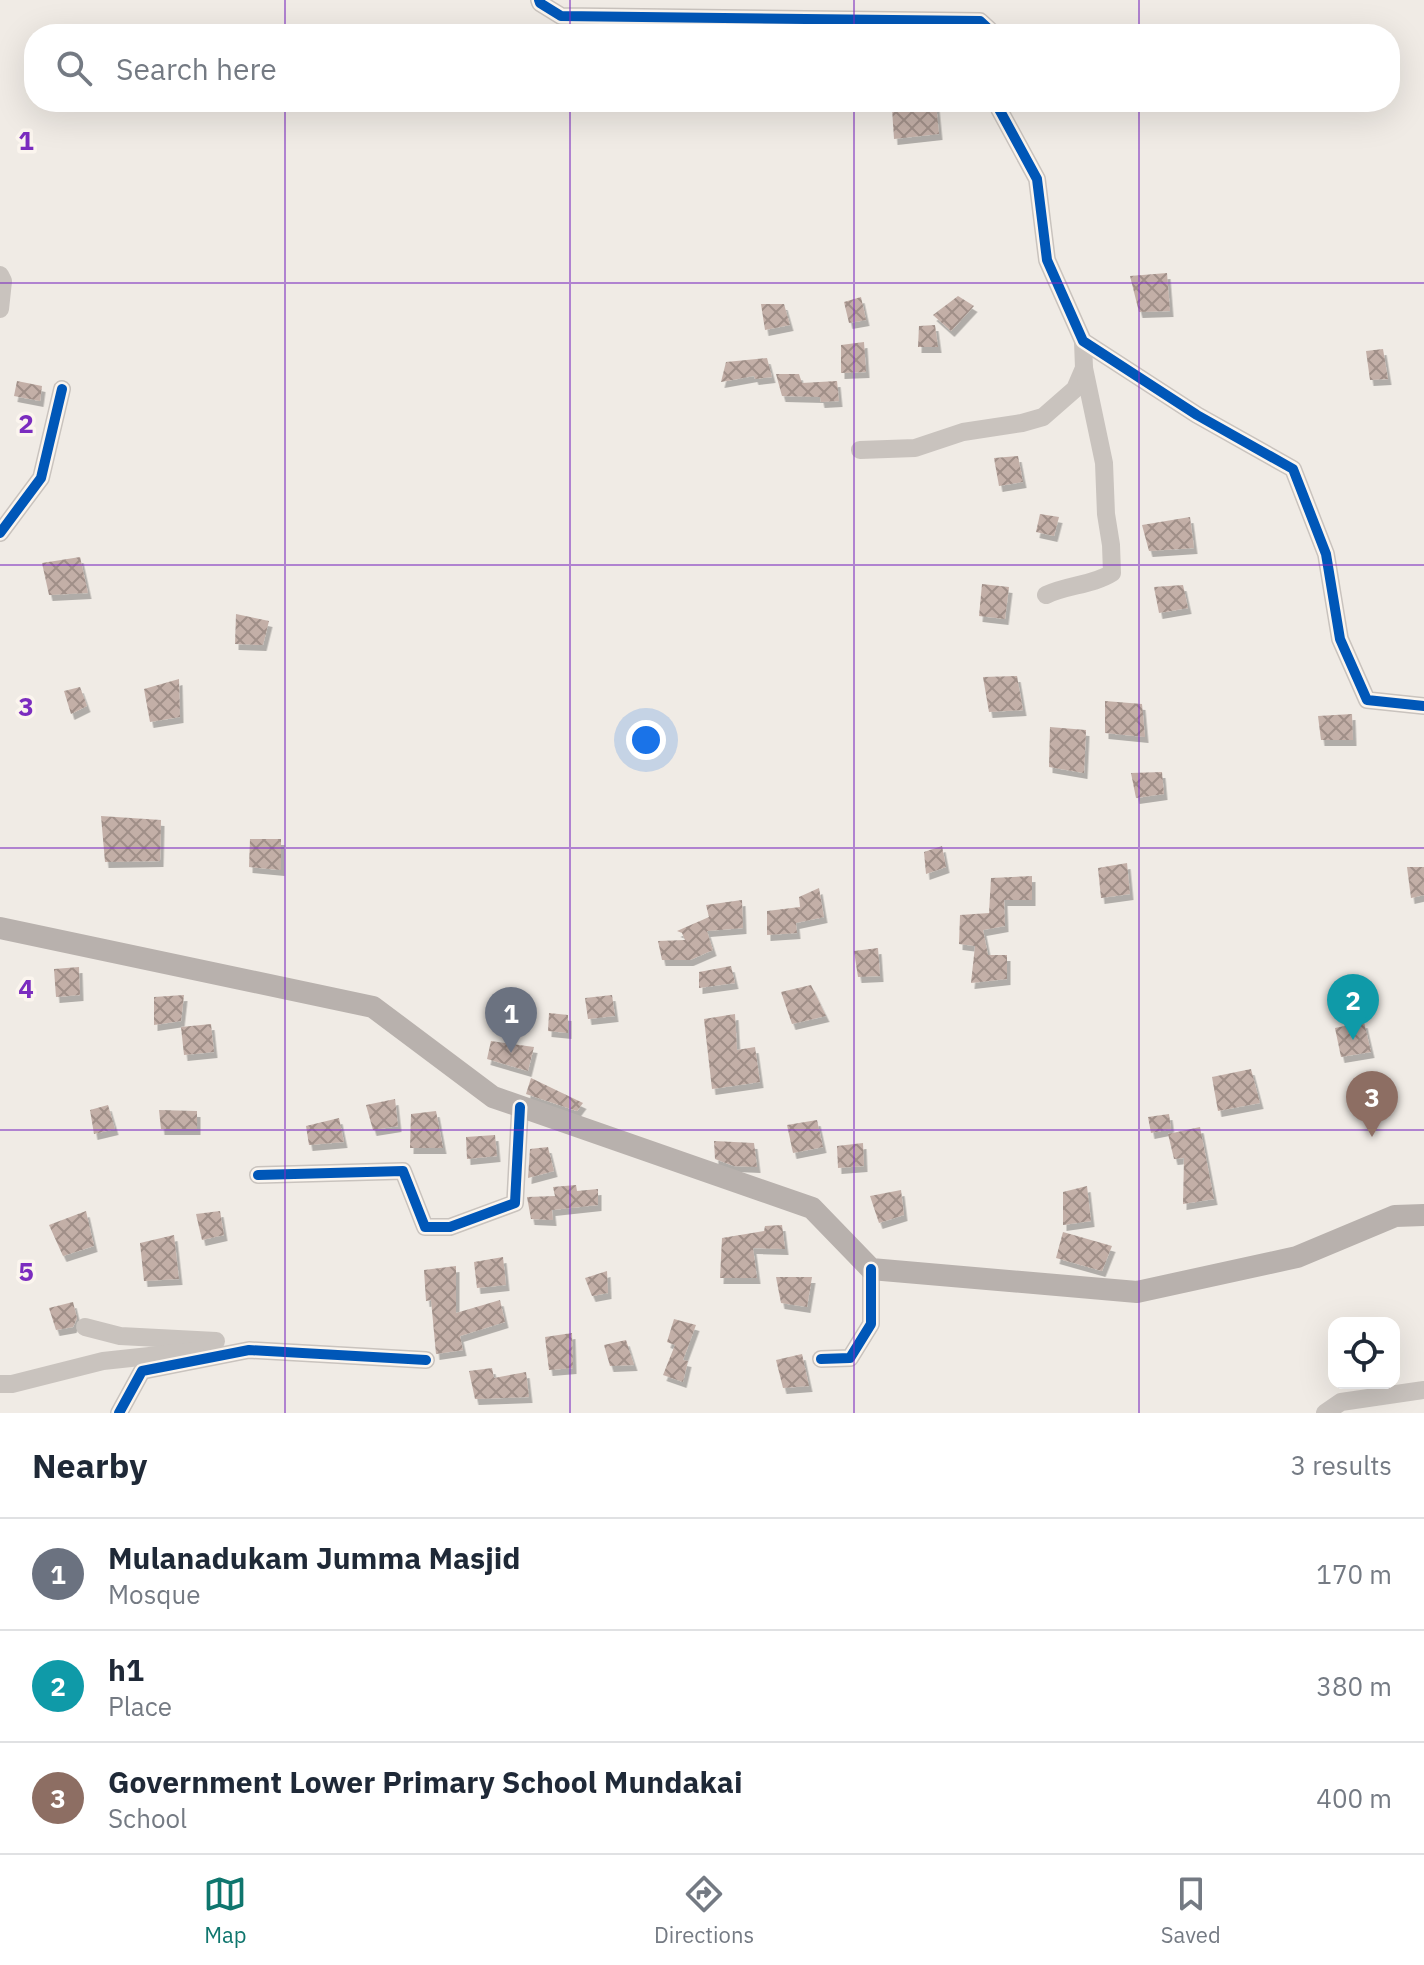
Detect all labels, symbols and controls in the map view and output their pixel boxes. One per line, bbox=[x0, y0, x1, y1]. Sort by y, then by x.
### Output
search box bbox=[24, 24, 1400, 112]
icon: search bbox=[52, 46, 96, 90]
text: Search here bbox=[116, 49, 277, 88]
text: 1 bbox=[18, 123, 34, 157]
text: 2 bbox=[18, 406, 34, 440]
text: 3 bbox=[18, 689, 34, 723]
your location bbox=[626, 720, 666, 760]
text: 4 bbox=[18, 971, 34, 1005]
pin: 2 bbox=[1327, 974, 1379, 1040]
pin: 1 bbox=[485, 987, 537, 1053]
pin: 3 bbox=[1346, 1071, 1398, 1137]
text: 5 bbox=[18, 1254, 34, 1288]
map controls bbox=[1328, 1317, 1400, 1389]
button: locate bbox=[1328, 1317, 1400, 1389]
text: Nearby bbox=[32, 1443, 147, 1487]
text: 3 results bbox=[1290, 1448, 1392, 1482]
text: Mulanadukam Jumma Masjid bbox=[108, 1538, 521, 1577]
text: 1 bbox=[50, 1557, 66, 1591]
text: 170 m bbox=[1316, 1557, 1392, 1591]
text: Mosque bbox=[108, 1577, 200, 1611]
text: h1 bbox=[108, 1650, 144, 1689]
text: 2 bbox=[50, 1669, 66, 1703]
text: 380 m bbox=[1316, 1669, 1392, 1703]
text: Place bbox=[108, 1689, 172, 1723]
text: Government Lower Primary School Mundakai bbox=[108, 1762, 742, 1801]
text: 3 bbox=[50, 1781, 66, 1815]
text: 400 m bbox=[1316, 1781, 1392, 1815]
text: School bbox=[108, 1801, 187, 1835]
tab: Map bbox=[203, 1872, 247, 1949]
tab: Directions bbox=[654, 1872, 754, 1949]
tab: Saved bbox=[1161, 1872, 1221, 1949]

